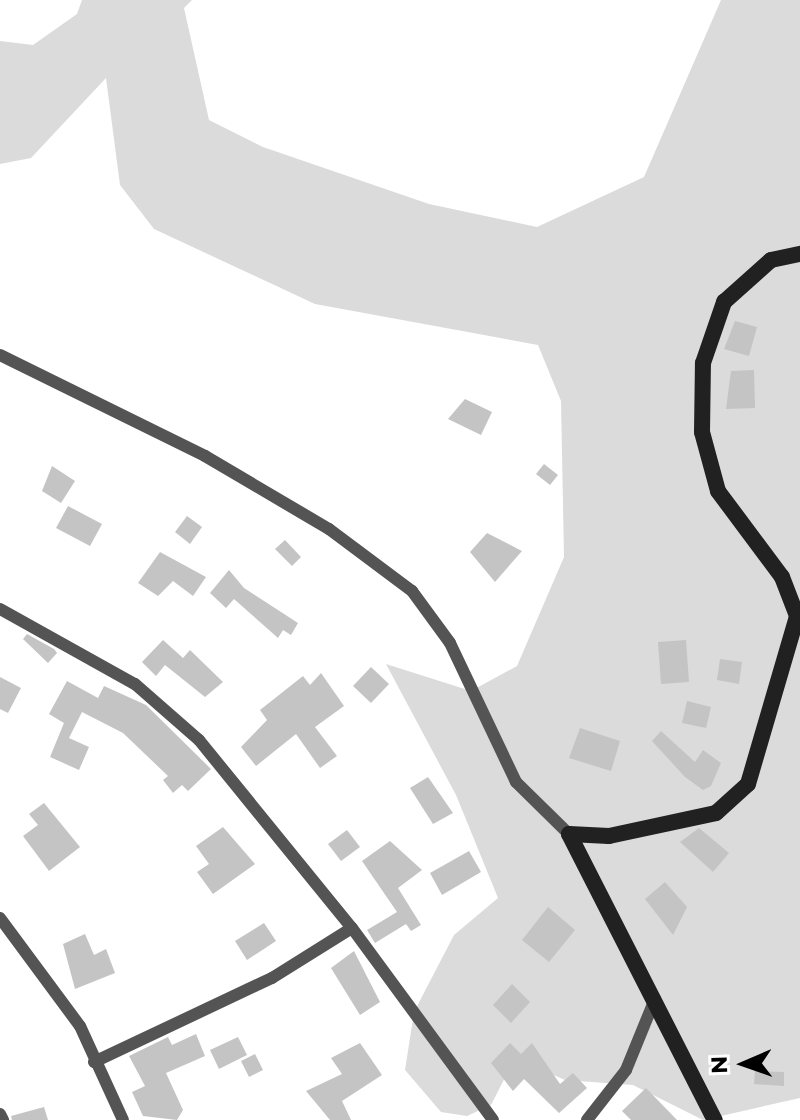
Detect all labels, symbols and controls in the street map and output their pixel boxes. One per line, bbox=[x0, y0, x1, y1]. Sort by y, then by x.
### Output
north arrow bbox=[704, 1024, 784, 1104]
text: N bbox=[706, 1055, 733, 1074]

